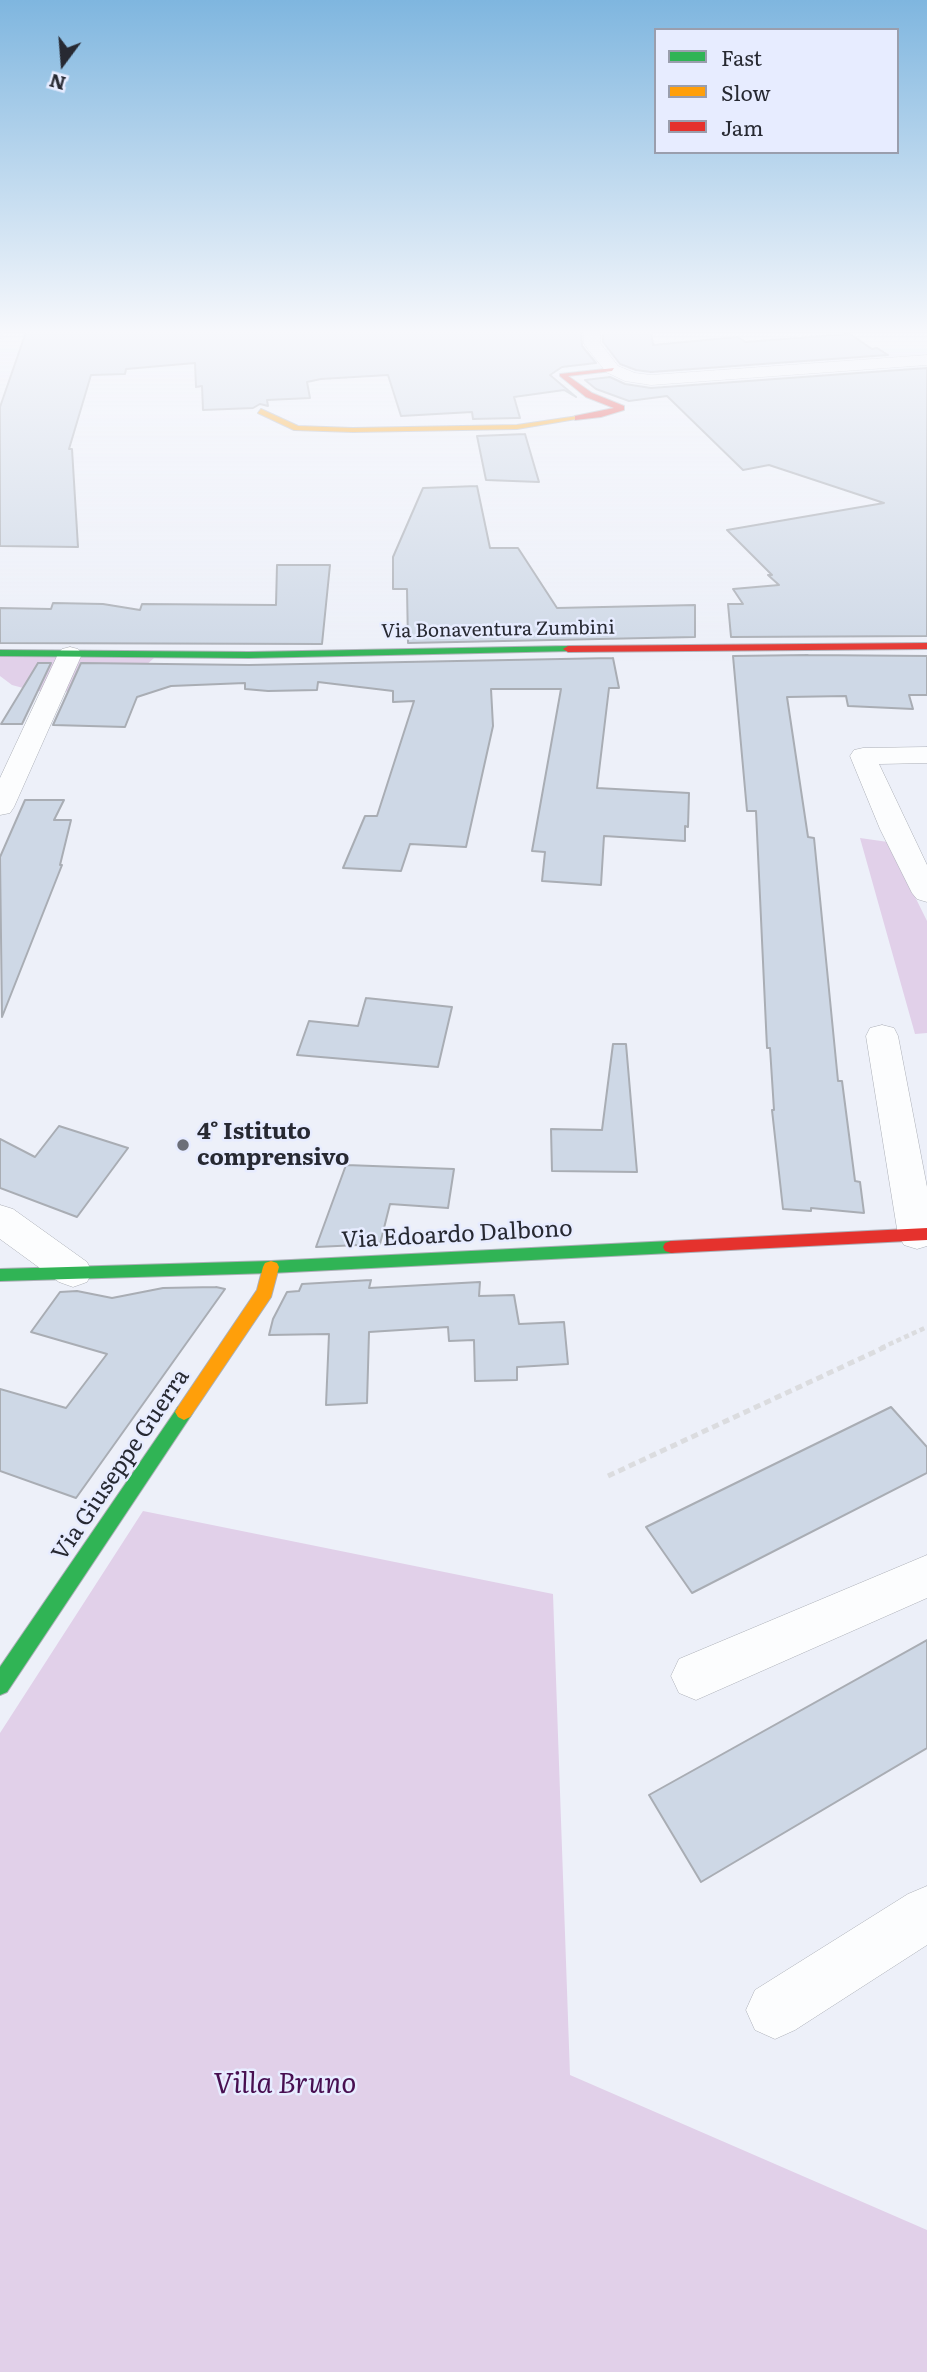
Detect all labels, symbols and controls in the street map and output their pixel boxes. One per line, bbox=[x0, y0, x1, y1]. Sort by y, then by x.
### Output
north arrow bbox=[28, 28, 98, 98]
legend bbox=[654, 28, 899, 154]
text: Fast bbox=[721, 41, 762, 72]
text: N bbox=[46, 68, 69, 99]
text: Slow bbox=[721, 76, 771, 107]
text: Jam bbox=[721, 111, 763, 142]
street label: Via Bonaventura Zumbini bbox=[381, 617, 615, 643]
place label: 4° Istituto comprensivo bbox=[197, 1118, 349, 1172]
marker: 4° Istituto comprensivo bbox=[175, 1137, 191, 1153]
street label: Via Edoardo Dalbono bbox=[341, 1215, 573, 1255]
street label: Via Giuseppe Guerra bbox=[47, 1364, 195, 1566]
park label: Villa Bruno bbox=[214, 2068, 356, 2102]

